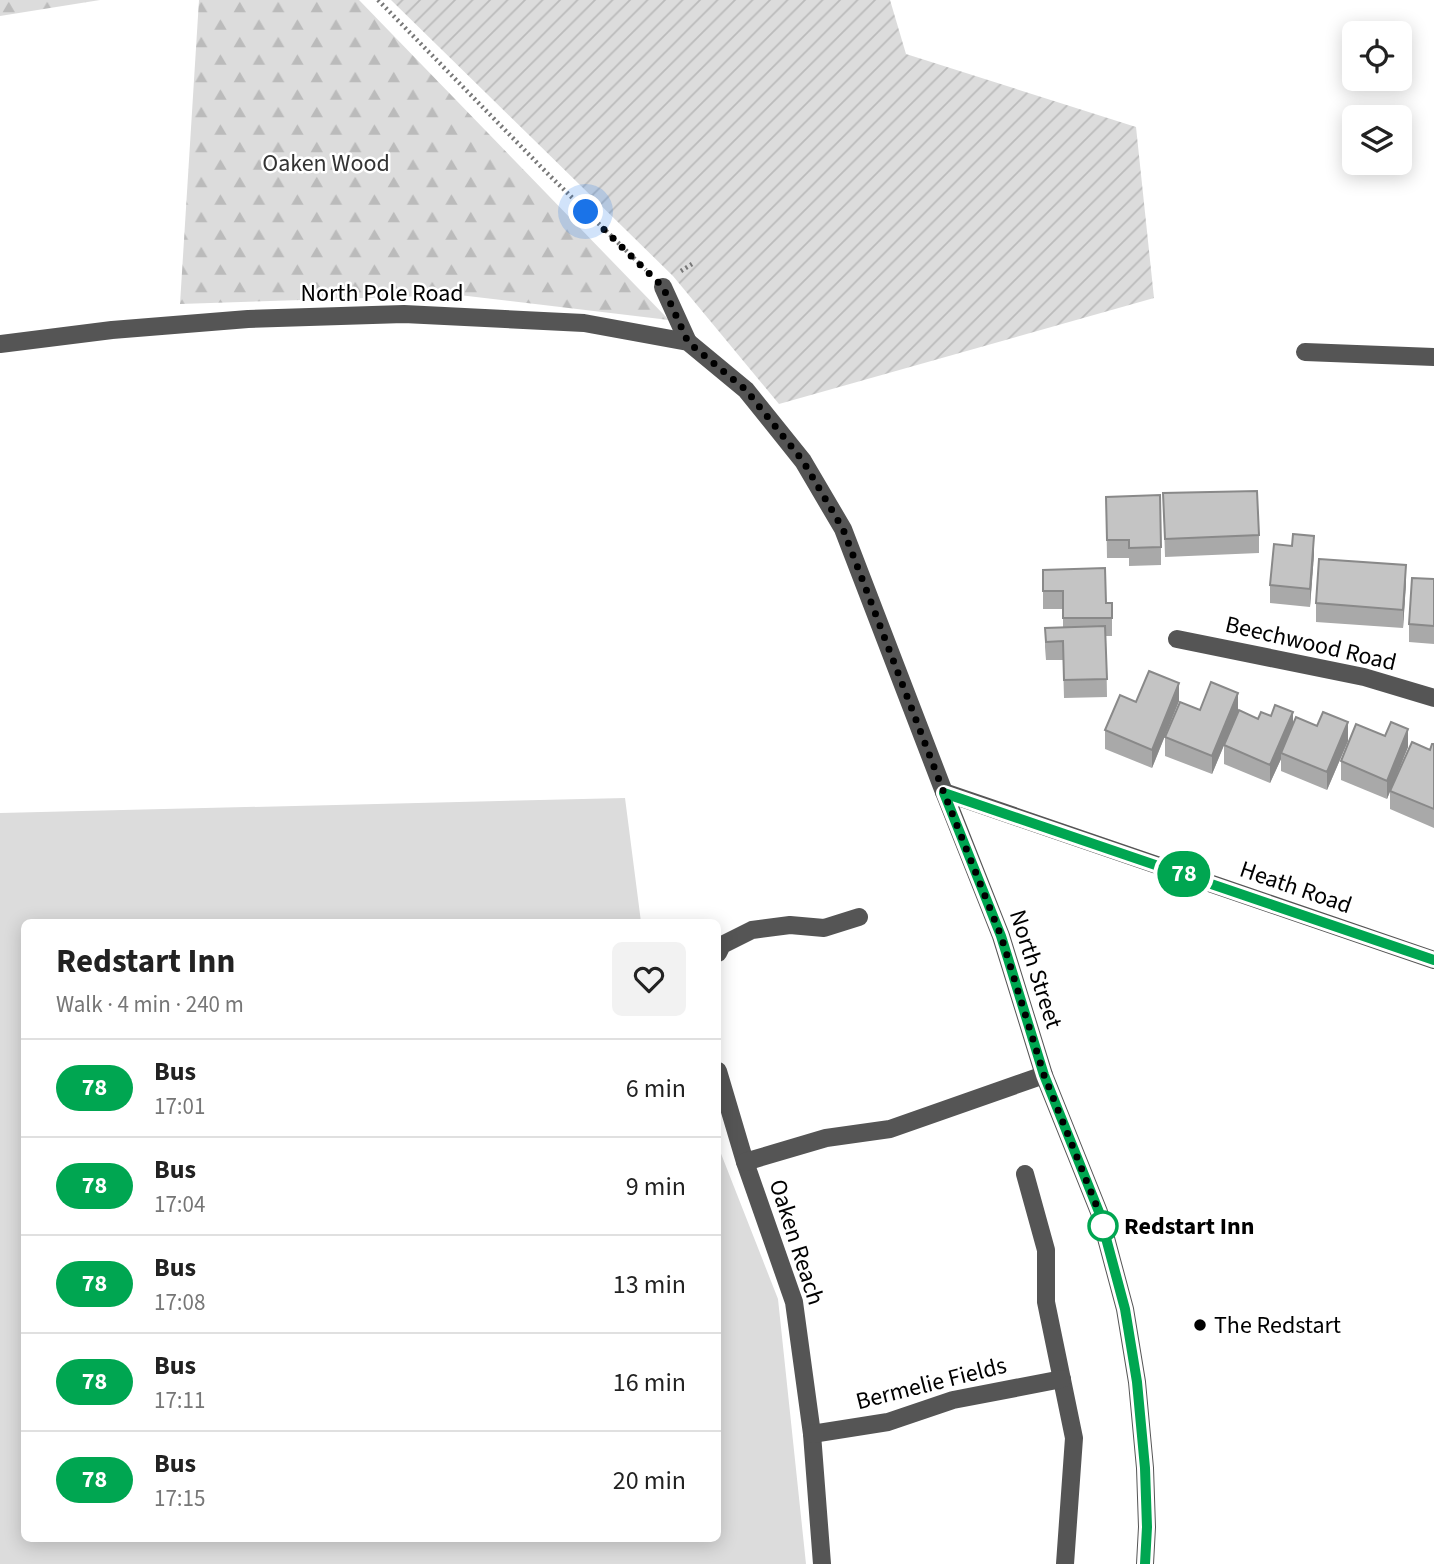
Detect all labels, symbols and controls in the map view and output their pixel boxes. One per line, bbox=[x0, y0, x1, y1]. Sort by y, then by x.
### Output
map controls bbox=[1342, 21, 1412, 175]
button: locate bbox=[1342, 21, 1412, 91]
button: layers bbox=[1342, 105, 1412, 175]
park label: Oaken Wood bbox=[262, 146, 390, 181]
your location bbox=[568, 194, 603, 229]
street label: North Pole Road bbox=[300, 276, 464, 311]
street label: Beechwood Road bbox=[1222, 607, 1400, 680]
line badge: 78 bbox=[1152, 851, 1216, 897]
street label: Heath Road bbox=[1235, 852, 1357, 923]
text: 78 bbox=[1171, 856, 1197, 891]
street label: North Street bbox=[1000, 905, 1071, 1033]
text: Redstart Inn bbox=[56, 938, 235, 985]
button: heart bbox=[612, 942, 686, 1016]
text: Walk · 4 min · 240 m bbox=[56, 988, 244, 1021]
text: Bus bbox=[154, 1053, 196, 1090]
text: 78 bbox=[82, 1070, 107, 1105]
text: 6 min bbox=[626, 1070, 686, 1107]
text: 17:01 bbox=[154, 1090, 205, 1123]
text: Bus bbox=[154, 1151, 196, 1188]
text: 78 bbox=[82, 1168, 107, 1203]
text: 9 min bbox=[626, 1168, 686, 1205]
street label: Oaken Reach bbox=[760, 1175, 833, 1310]
text: 17:04 bbox=[154, 1188, 205, 1221]
place label: Redstart Inn bbox=[1124, 1209, 1254, 1244]
marker: Redstart Inn bbox=[1088, 1211, 1118, 1241]
text: Bus bbox=[154, 1249, 196, 1286]
text: 78 bbox=[82, 1266, 107, 1301]
text: 13 min bbox=[613, 1266, 686, 1303]
text: 17:08 bbox=[154, 1286, 205, 1319]
place label: The Redstart bbox=[1214, 1308, 1341, 1343]
marker: The Redstart bbox=[1192, 1317, 1208, 1333]
text: Bus bbox=[154, 1347, 196, 1384]
street label: Bermelie Fields bbox=[852, 1348, 1010, 1419]
text: 78 bbox=[82, 1364, 107, 1399]
text: 16 min bbox=[613, 1364, 686, 1401]
text: 17:11 bbox=[154, 1384, 205, 1417]
text: Bus bbox=[154, 1445, 196, 1482]
text: 78 bbox=[82, 1462, 107, 1497]
text: 20 min bbox=[613, 1462, 686, 1499]
text: 17:15 bbox=[154, 1482, 205, 1515]

